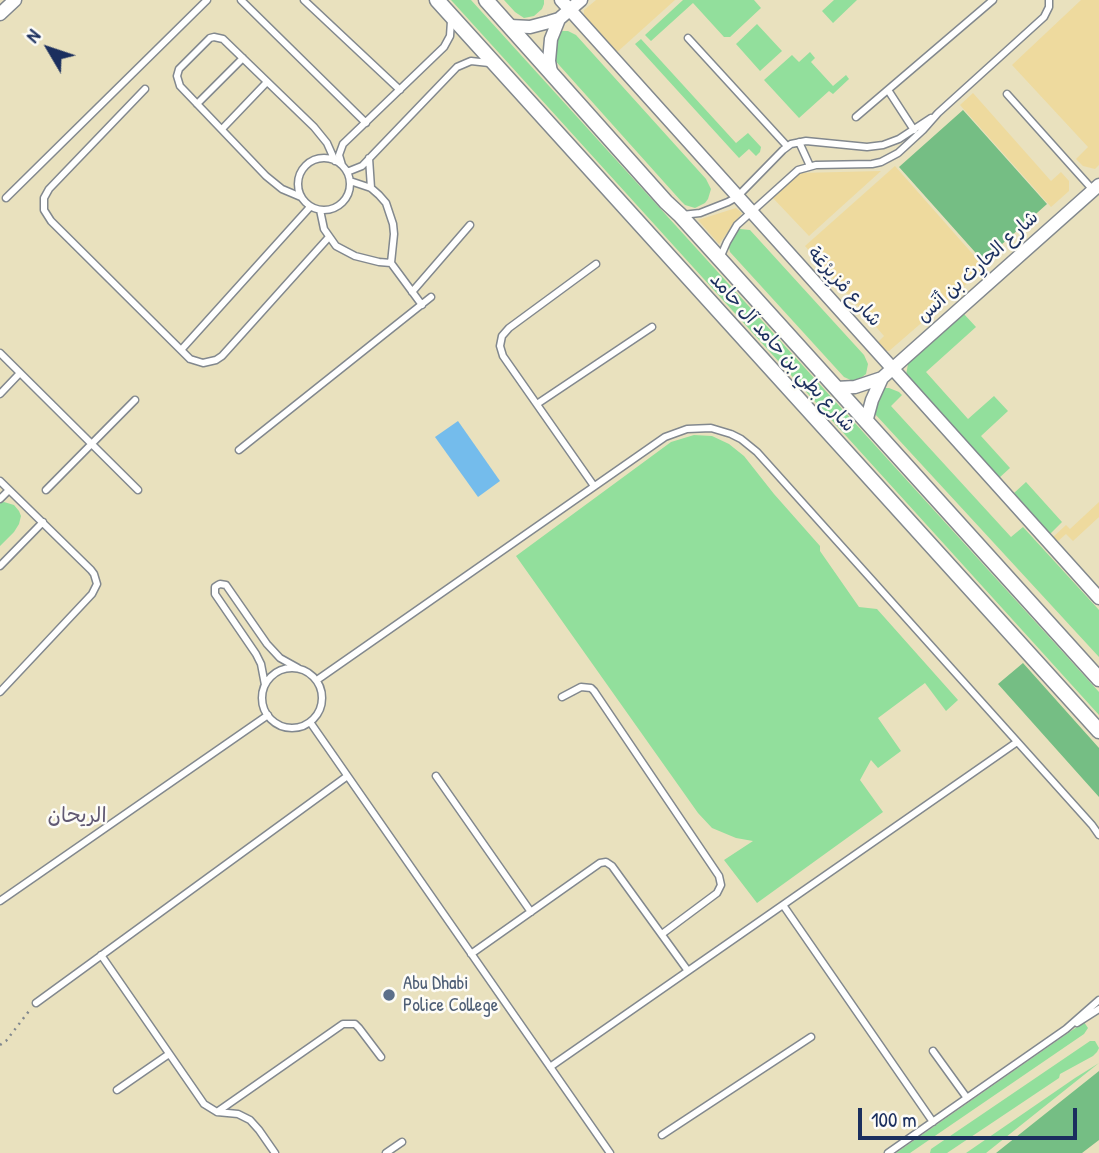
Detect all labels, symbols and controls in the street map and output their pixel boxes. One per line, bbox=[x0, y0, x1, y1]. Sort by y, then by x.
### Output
north arrow bbox=[14, 14, 84, 84]
text: N bbox=[19, 24, 46, 48]
street label: شارع الحارِث بن أنَس bbox=[912, 206, 1044, 328]
street label: شارع مْزِيرْعَة bbox=[802, 242, 886, 332]
street label: شارع بطي بن حامد آل حامد bbox=[705, 269, 859, 437]
district label: الريحان bbox=[47, 803, 107, 829]
place label: Abu Dhabi Police College bbox=[403, 973, 498, 1017]
marker: Abu Dhabi Police College bbox=[381, 987, 397, 1003]
scale bar bbox=[861, 1094, 1080, 1138]
text: 100 m bbox=[871, 1105, 917, 1134]

